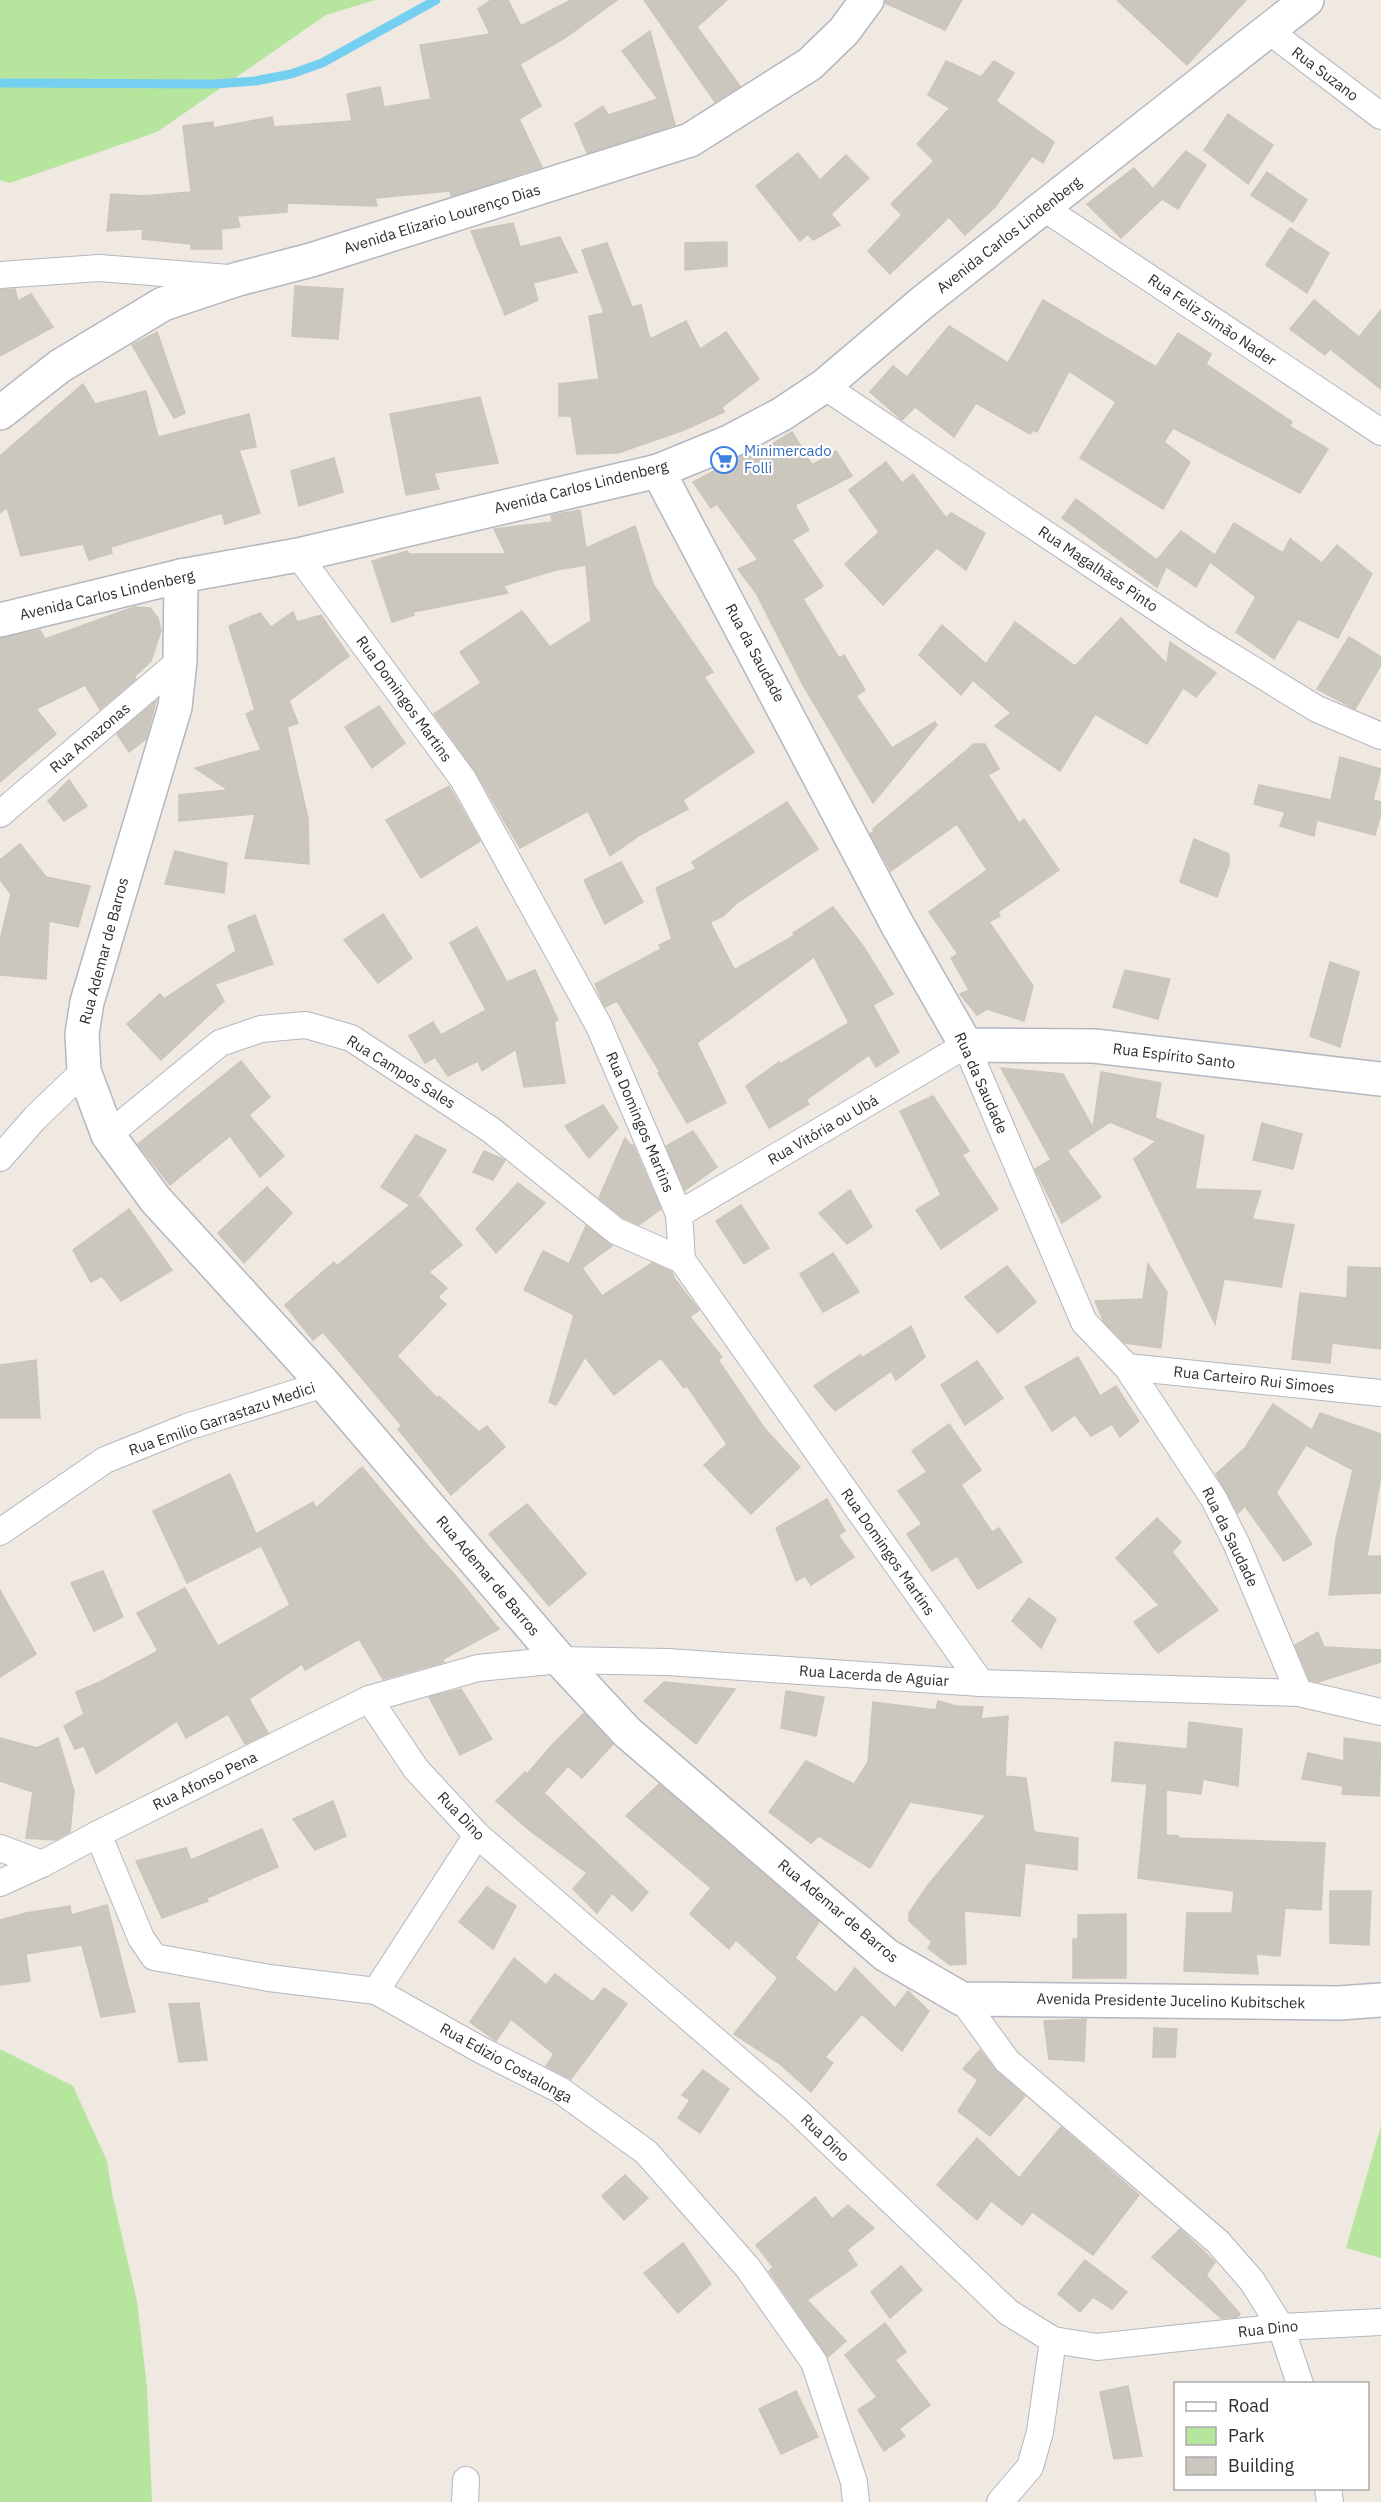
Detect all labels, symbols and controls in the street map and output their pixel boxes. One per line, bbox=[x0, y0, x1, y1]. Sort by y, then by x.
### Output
street label: Rua Suzano bbox=[1288, 42, 1362, 105]
street label: Avenida Carlos Lindenberg bbox=[932, 172, 1085, 297]
street label: Avenida Elizario Lourenço Dias bbox=[341, 179, 543, 258]
street label: Rua Feliz Simão Nader bbox=[1144, 270, 1281, 370]
place label: Minimercado Folli bbox=[744, 441, 832, 477]
supermarket icon: Minimercado Folli bbox=[709, 445, 739, 475]
street label: Avenida Carlos Lindenberg bbox=[492, 456, 670, 517]
street label: Rua Magalhães Pinto bbox=[1035, 521, 1162, 616]
street label: Avenida Carlos Lindenberg bbox=[18, 565, 196, 624]
street label: Rua da Saudade bbox=[722, 600, 789, 705]
street label: Rua Domingos Martins bbox=[352, 632, 457, 765]
street label: Rua Amazonas bbox=[45, 698, 134, 777]
street label: Rua Ademar de Barros bbox=[75, 875, 132, 1026]
street label: Rua da Saudade bbox=[951, 1029, 1012, 1136]
street label: Rua Campos Sales bbox=[343, 1031, 459, 1113]
street label: Rua Espírito Santo bbox=[1112, 1039, 1236, 1072]
street label: Rua Domingos Martins bbox=[602, 1049, 679, 1195]
street label: Rua Vitória ou Ubá bbox=[764, 1090, 881, 1169]
street label: Rua Carteiro Rui Simoes bbox=[1172, 1362, 1336, 1397]
street label: Rua Emilio Garrastazu Medici bbox=[126, 1378, 318, 1459]
street label: Rua Domingos Martins bbox=[837, 1484, 940, 1619]
street label: Rua da Saudade bbox=[1198, 1484, 1263, 1590]
street label: Rua Ademar de Barros bbox=[432, 1512, 544, 1640]
street label: Rua Lacerda de Aguiar bbox=[798, 1661, 950, 1690]
street label: Rua Afonso Pena bbox=[149, 1747, 260, 1814]
street label: Rua Dino bbox=[434, 1787, 489, 1844]
street label: Rua Ademar de Barros bbox=[774, 1855, 902, 1967]
street label: Avenida Presidente Jucelino Kubitschek bbox=[1037, 1989, 1306, 2012]
street label: Rua Edizio Costalonga bbox=[437, 2018, 576, 2107]
street label: Rua Dino bbox=[797, 2110, 854, 2165]
street label: Rua Dino bbox=[1237, 2316, 1299, 2341]
legend bbox=[1174, 2382, 1369, 2490]
text: Road bbox=[1228, 2394, 1269, 2417]
text: Park bbox=[1228, 2424, 1265, 2447]
text: Building bbox=[1228, 2454, 1295, 2477]

